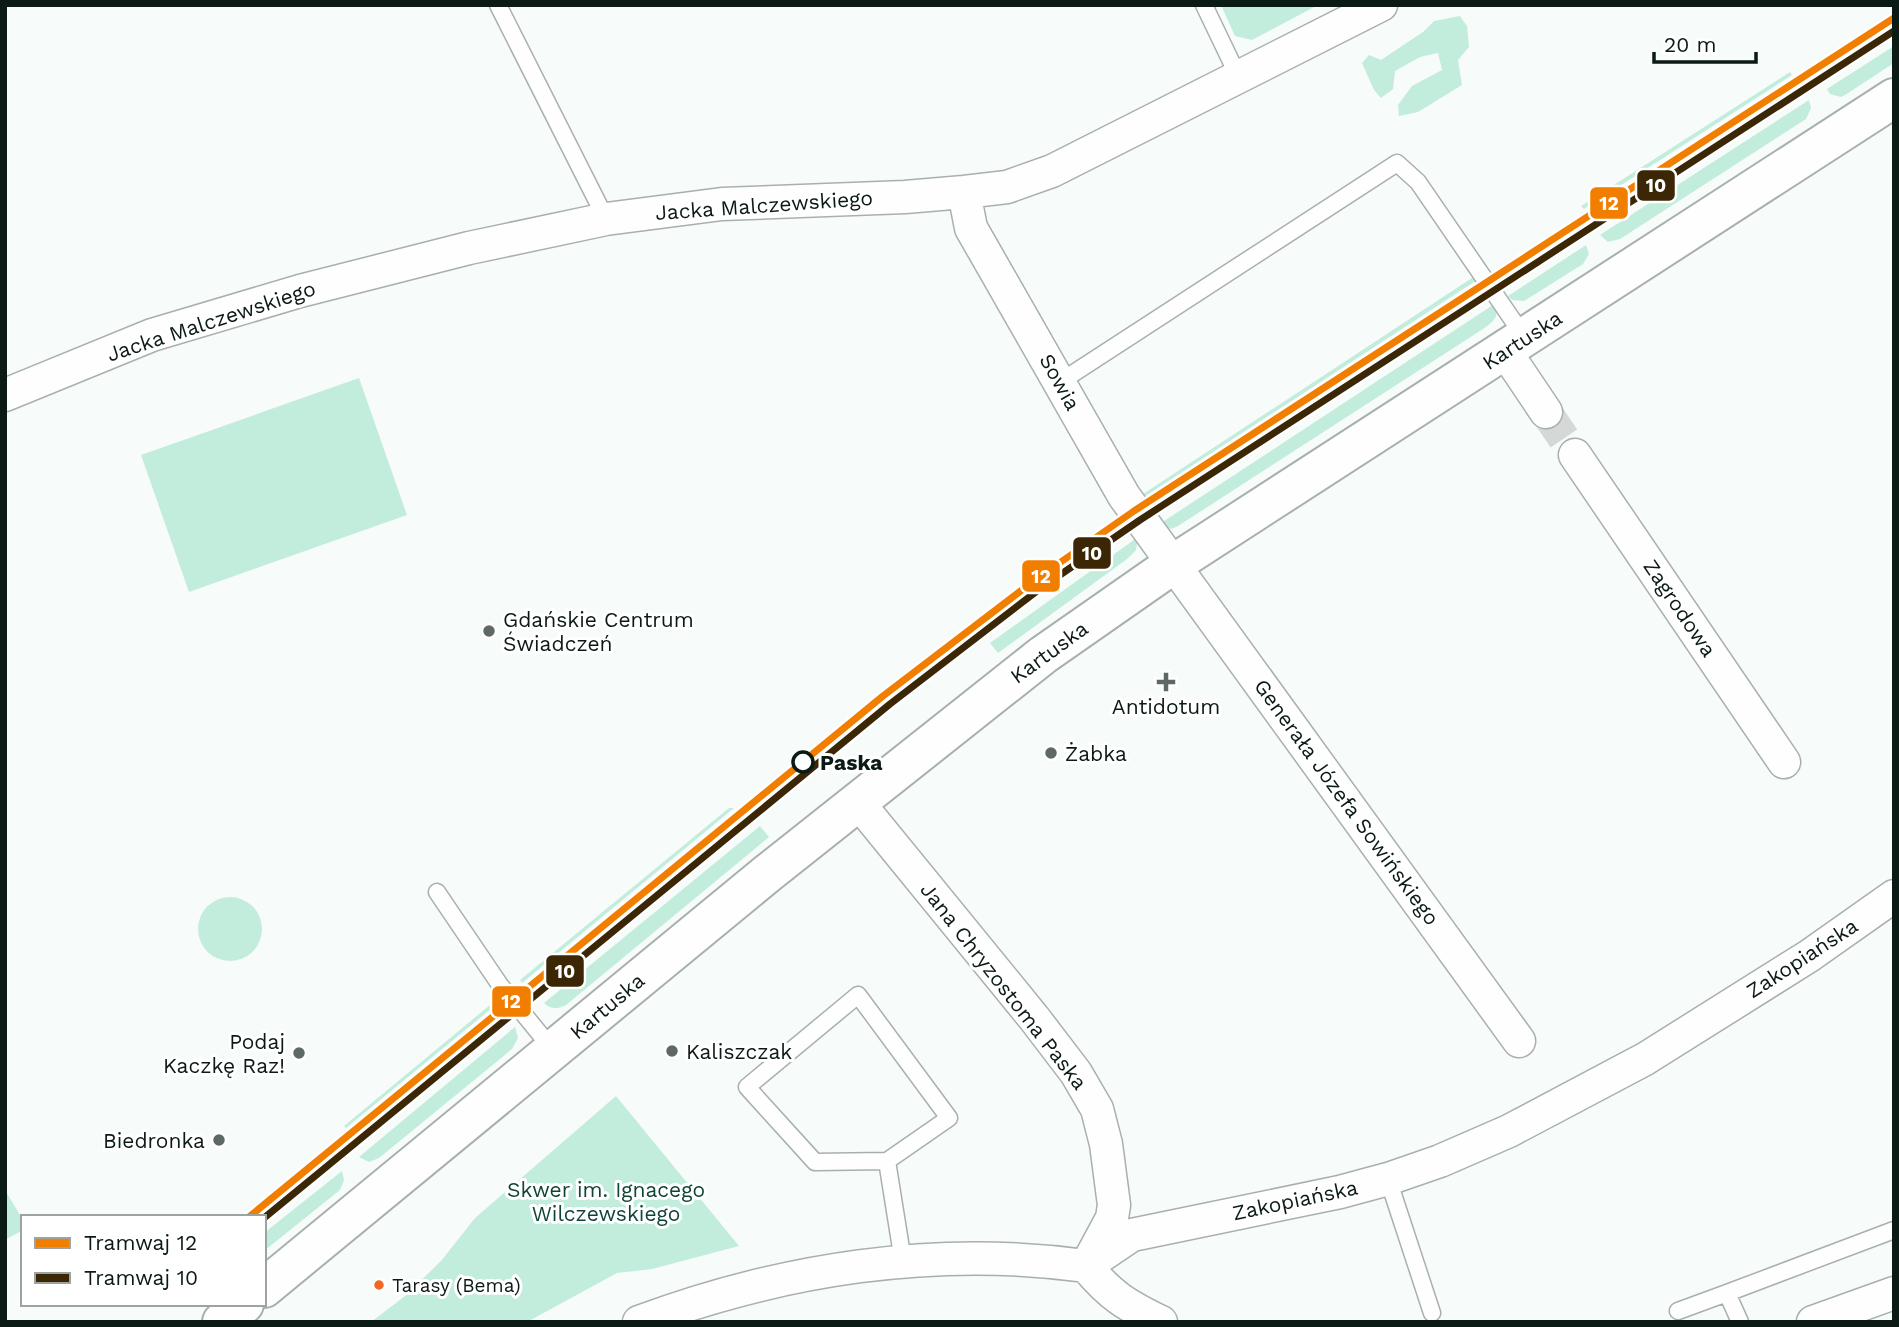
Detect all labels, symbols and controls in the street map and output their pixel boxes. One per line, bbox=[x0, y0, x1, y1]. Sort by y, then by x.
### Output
scale bar bbox=[1654, 21, 1756, 65]
text: 20 m bbox=[1664, 32, 1716, 57]
line badge: 10 bbox=[1636, 169, 1676, 202]
text: 10 bbox=[1646, 174, 1666, 197]
street label: Jacka Malczewskiego bbox=[654, 185, 874, 225]
line badge: 12 bbox=[1589, 186, 1629, 220]
text: 12 bbox=[1599, 192, 1619, 215]
street label: Jacka Malczewskiego bbox=[103, 275, 319, 367]
street label: Kartuska bbox=[1478, 305, 1567, 375]
street label: Sowia bbox=[1034, 349, 1086, 415]
line badge: 10 bbox=[1072, 536, 1112, 570]
text: 10 bbox=[1082, 542, 1102, 565]
street label: Zagrodowa bbox=[1638, 555, 1722, 661]
line badge: 12 bbox=[1021, 559, 1061, 593]
text: 12 bbox=[1031, 565, 1051, 588]
place label: Gdańskie Centrum Świadczeń bbox=[503, 607, 694, 656]
street label: Kartuska bbox=[1005, 615, 1093, 688]
marker: Gdańskie Centrum Świadczeń bbox=[481, 623, 497, 639]
marker: Antidotum bbox=[1158, 674, 1174, 690]
street label: Generała Józefa Sowińskiego bbox=[1249, 674, 1445, 930]
place label: Antidotum bbox=[1112, 694, 1220, 719]
place label: Żabka bbox=[1065, 741, 1127, 766]
marker: Żabka bbox=[1043, 745, 1059, 761]
place label: Paska bbox=[820, 750, 883, 775]
marker: Paska bbox=[792, 751, 814, 773]
street label: Jana Chryzostoma Paska bbox=[915, 878, 1093, 1095]
street label: Zakopiańska bbox=[1742, 913, 1862, 1003]
line badge: 10 bbox=[545, 954, 585, 988]
text: 10 bbox=[555, 960, 575, 983]
street label: Kartuska bbox=[565, 968, 649, 1044]
line badge: 12 bbox=[491, 985, 532, 1018]
text: 12 bbox=[501, 990, 521, 1013]
place label: Podaj Kaczkę Raz! bbox=[163, 1029, 285, 1078]
place label: Kaliszczak bbox=[686, 1039, 792, 1064]
marker: Kaliszczak bbox=[664, 1043, 680, 1059]
marker: Podaj Kaczkę Raz! bbox=[291, 1045, 307, 1061]
place label: Biedronka bbox=[103, 1128, 205, 1153]
marker: Biedronka bbox=[211, 1132, 227, 1148]
street label: Zakopiańska bbox=[1230, 1174, 1360, 1225]
park label: Skwer im. Ignacego Wilczewskiego bbox=[507, 1177, 705, 1226]
legend bbox=[21, 1215, 266, 1306]
text: Tramwaj 12 bbox=[84, 1230, 197, 1255]
text: Tramwaj 10 bbox=[84, 1265, 198, 1290]
place label: Tarasy (Bema) bbox=[392, 1274, 521, 1297]
marker: Tarasy (Bema) bbox=[372, 1278, 386, 1292]

